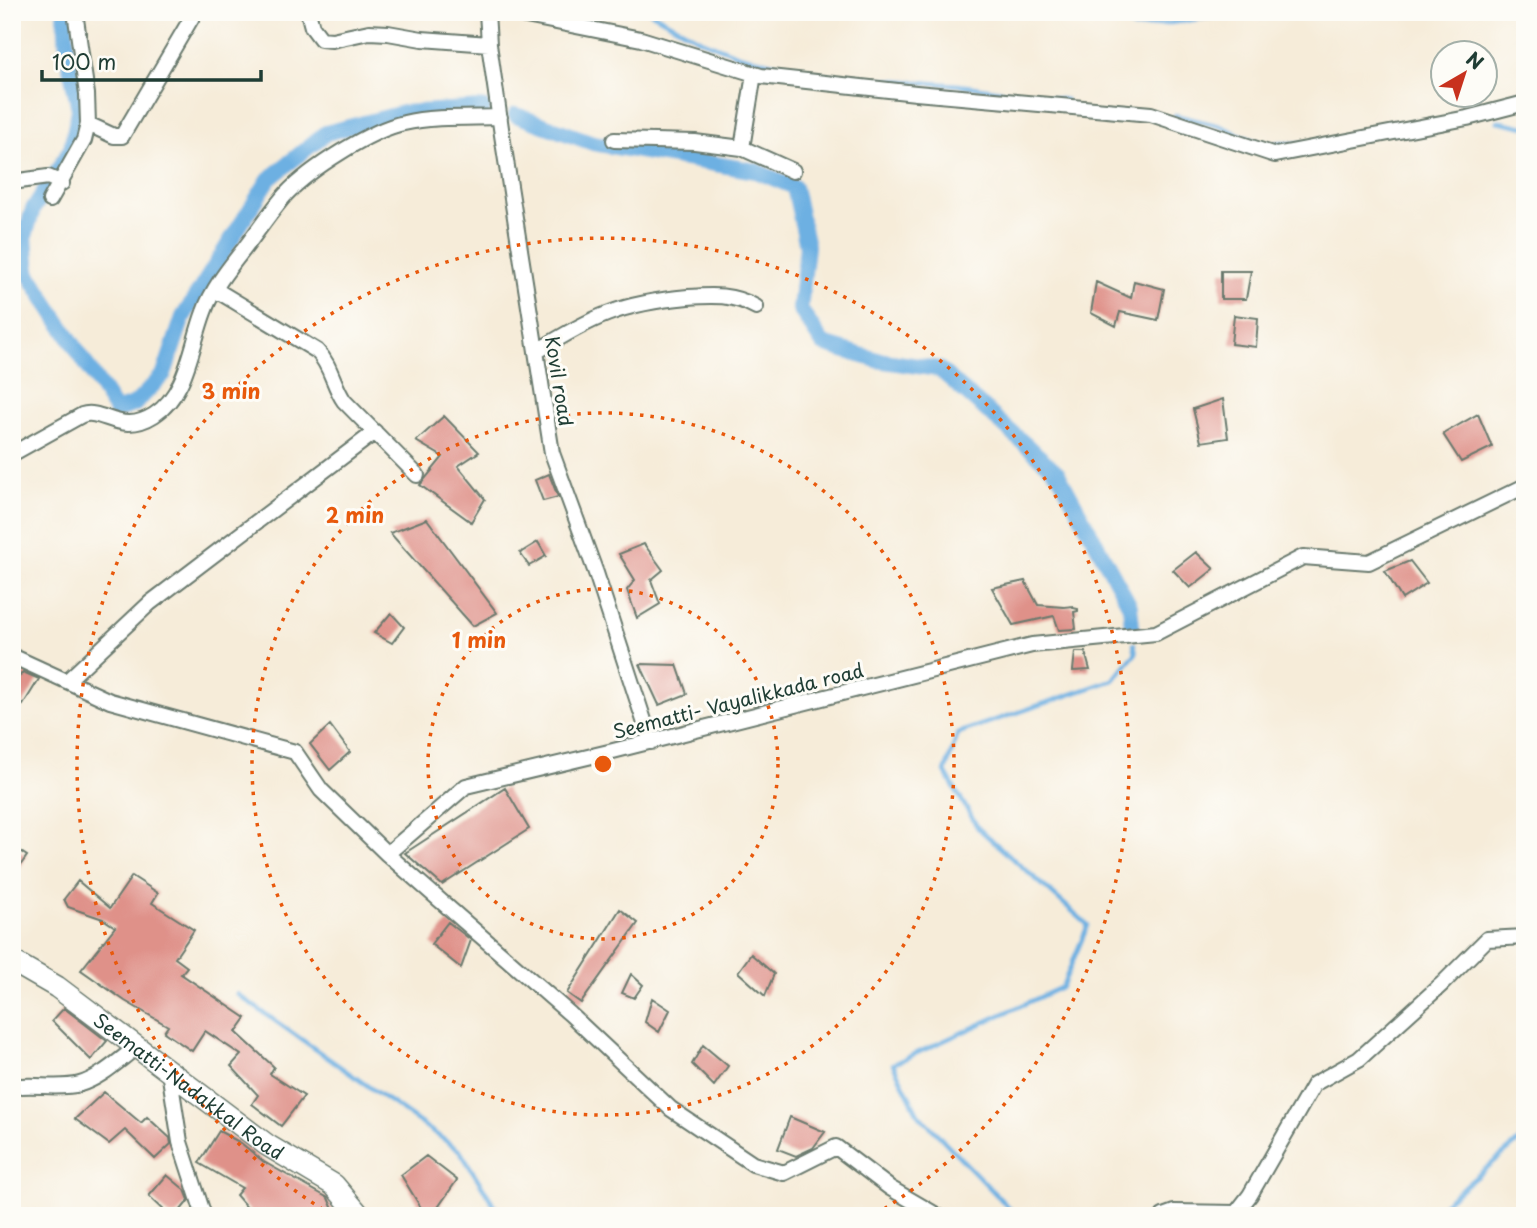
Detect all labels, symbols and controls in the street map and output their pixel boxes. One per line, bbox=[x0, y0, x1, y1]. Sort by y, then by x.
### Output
scale bar bbox=[42, 38, 261, 82]
north arrow bbox=[1428, 38, 1498, 108]
text: N bbox=[1461, 44, 1490, 76]
text: 100 m bbox=[52, 45, 116, 77]
street label: Kovil road bbox=[539, 334, 581, 428]
text: 3 min bbox=[201, 374, 261, 406]
text: 2 min bbox=[326, 498, 384, 530]
text: 1 min bbox=[452, 623, 506, 655]
street label: Seematti- Vayalikkada road bbox=[610, 655, 866, 745]
centre of rings bbox=[591, 752, 615, 776]
street label: Seematti-Nadakkal Road bbox=[88, 1006, 289, 1166]

